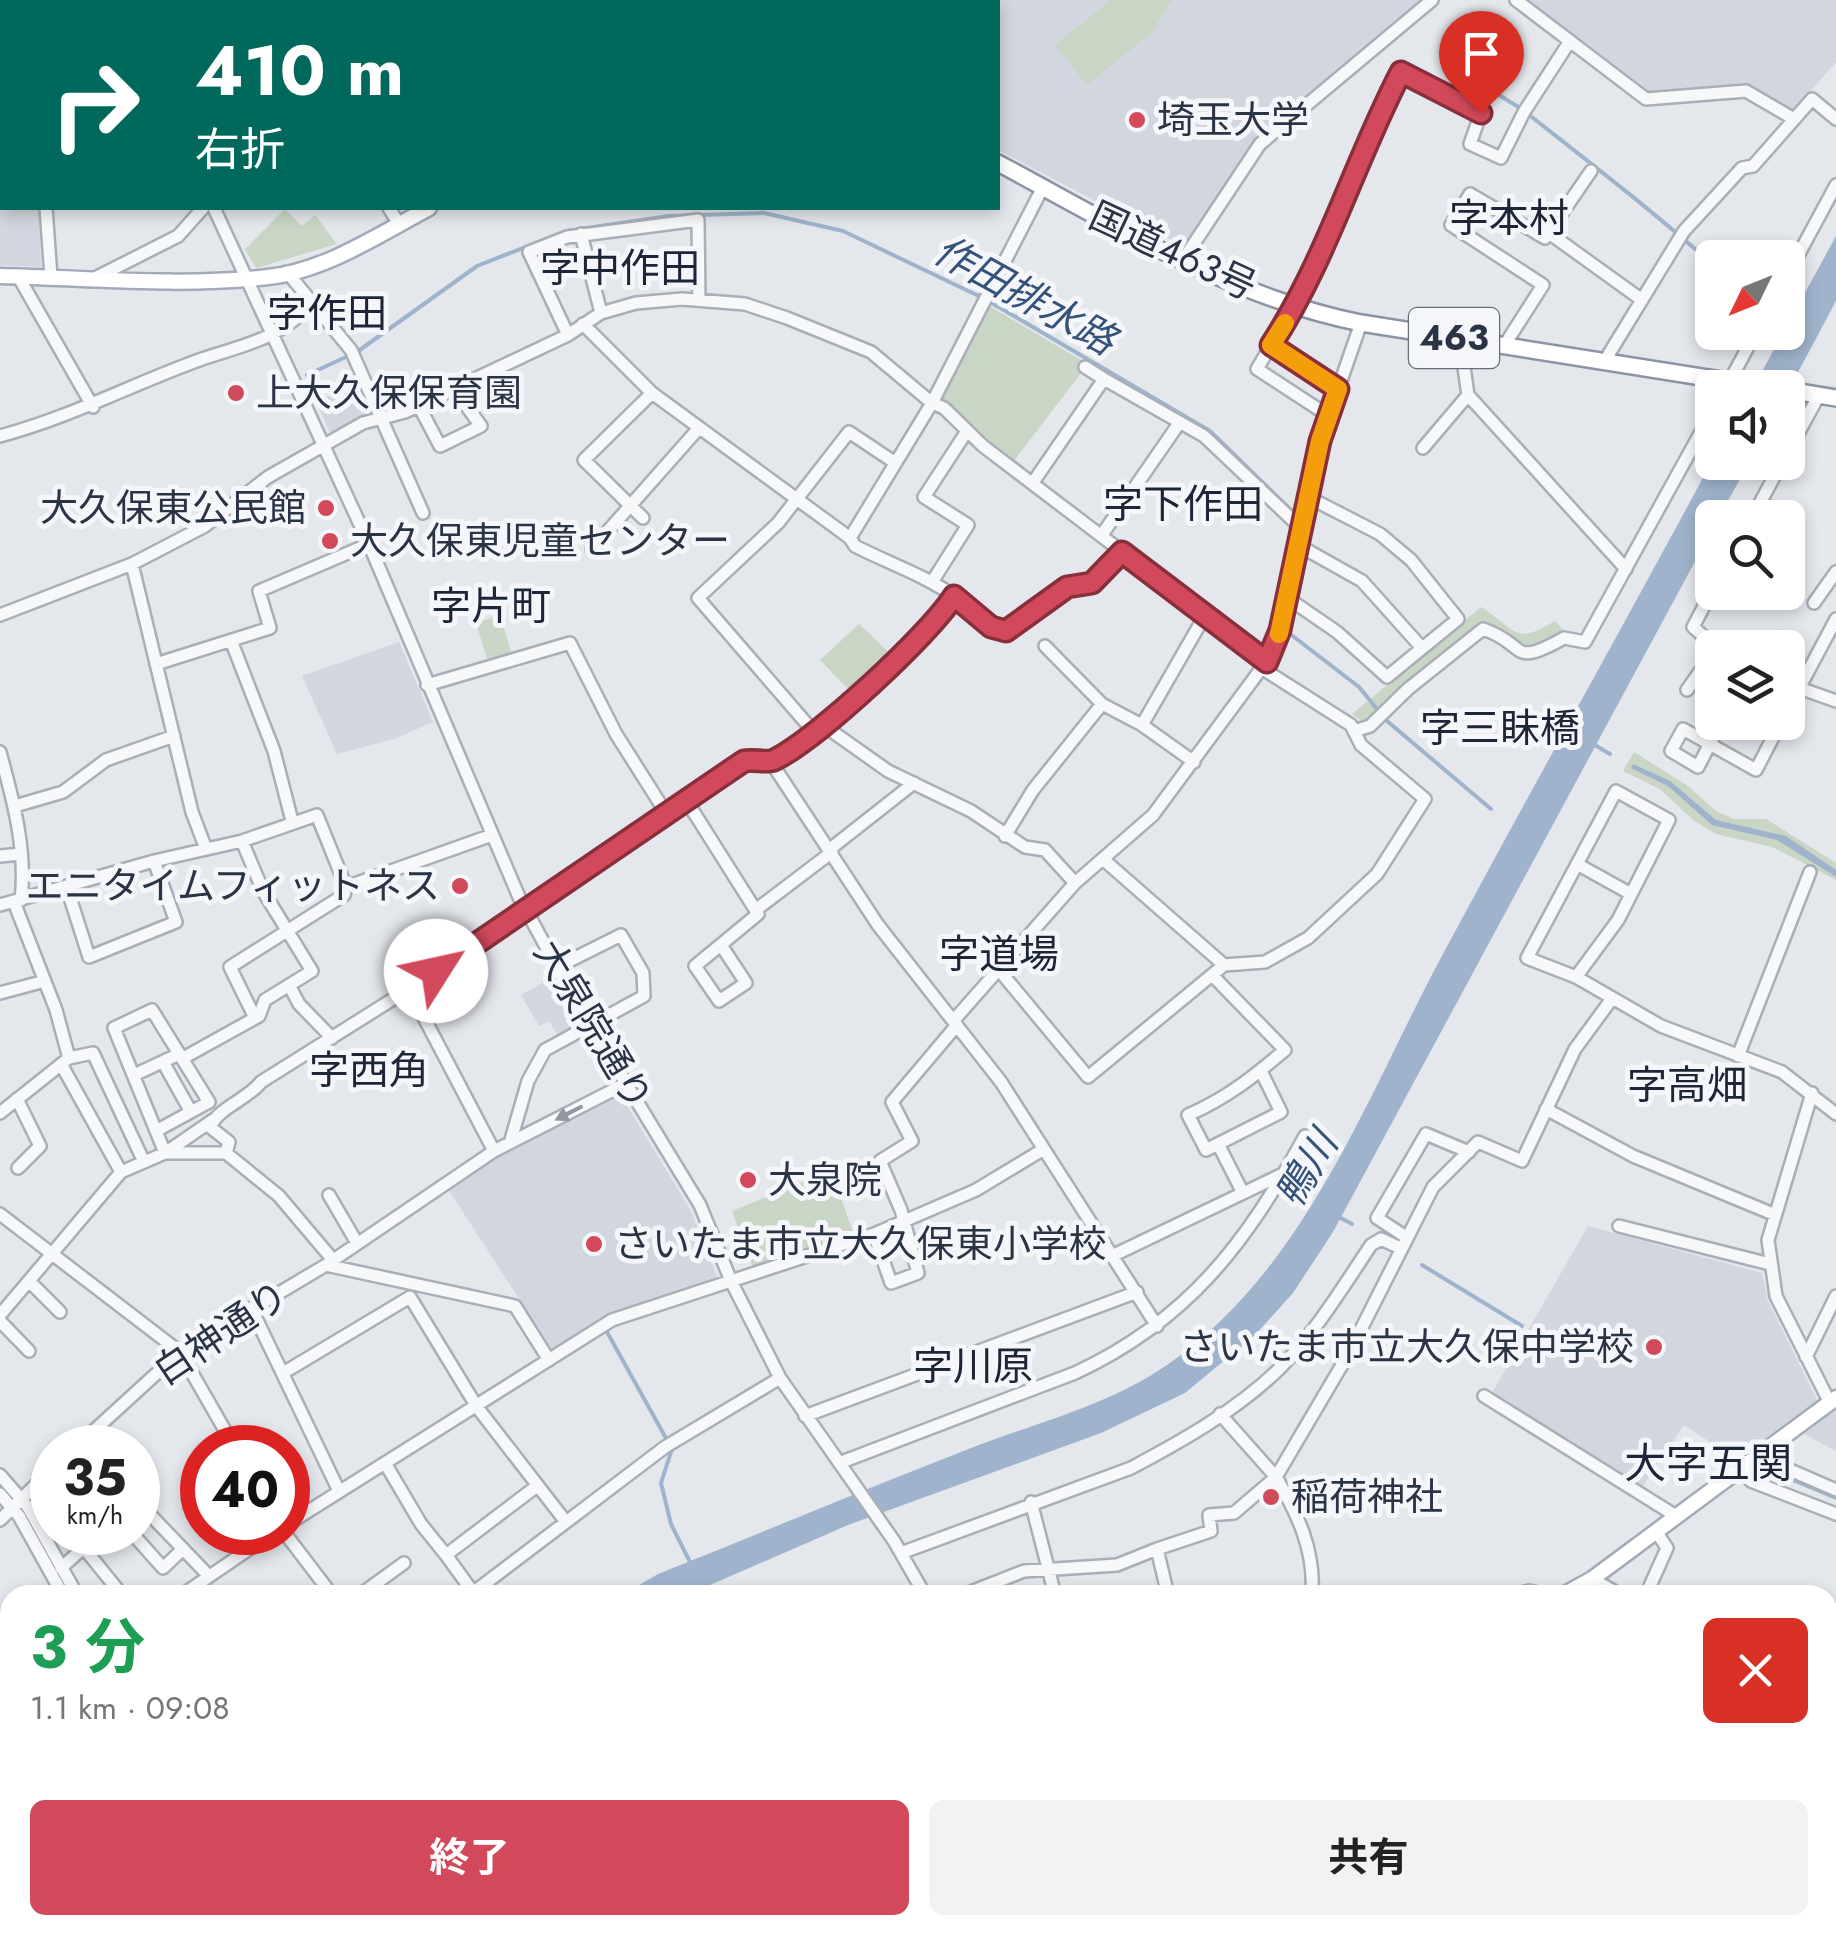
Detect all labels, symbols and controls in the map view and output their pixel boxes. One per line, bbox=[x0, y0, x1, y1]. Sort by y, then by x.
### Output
pin bbox=[1439, 11, 1524, 114]
text: 410 m bbox=[195, 20, 404, 121]
icon: arrive bbox=[1454, 26, 1509, 81]
icon: right bbox=[30, 40, 160, 170]
place label: 埼玉大学 bbox=[1157, 92, 1309, 147]
marker: 埼玉大学 bbox=[1126, 109, 1148, 131]
text: 右折 bbox=[195, 117, 285, 182]
street label: 国道463号 bbox=[1081, 188, 1266, 313]
district label: 字本村 bbox=[1449, 189, 1569, 247]
water label: 作田排水路 bbox=[923, 221, 1129, 370]
district label: 字中作田 bbox=[540, 239, 700, 297]
north arrow bbox=[1695, 240, 1805, 350]
map controls bbox=[1695, 240, 1805, 740]
district label: 字作田 bbox=[267, 284, 387, 342]
road number: 463 bbox=[1409, 308, 1499, 368]
place label: 上大久保保育園 bbox=[256, 365, 522, 420]
button: sound bbox=[1695, 370, 1805, 480]
marker: 上大久保保育園 bbox=[225, 382, 247, 404]
district label: 字下作田 bbox=[1103, 475, 1263, 533]
place label: 大久保東公民館 bbox=[40, 480, 306, 535]
marker: 大久保東公民館 bbox=[315, 497, 337, 519]
button: search bbox=[1695, 500, 1805, 610]
place label: 大久保東児童センター bbox=[350, 513, 730, 568]
marker: 大久保東児童センター bbox=[319, 530, 341, 552]
district label: 字片町 bbox=[431, 577, 551, 635]
button: layers bbox=[1695, 630, 1805, 740]
district label: 字三眛橋 bbox=[1420, 699, 1580, 757]
place label: エニタイムフィットネス bbox=[26, 858, 440, 913]
marker: エニタイムフィットネス bbox=[449, 875, 471, 897]
position arrow bbox=[384, 919, 488, 1023]
district label: 字道場 bbox=[939, 925, 1059, 983]
street label: 大泉院通り bbox=[521, 929, 666, 1120]
district label: 字西角 bbox=[309, 1041, 429, 1099]
district label: 字高畑 bbox=[1627, 1056, 1747, 1114]
one-way arrow bbox=[554, 1104, 583, 1121]
water label: 鴨川 bbox=[1261, 1116, 1354, 1218]
place label: 大泉院 bbox=[768, 1152, 882, 1207]
marker: 大泉院 bbox=[737, 1169, 759, 1191]
place label: さいたま市立大久保東小学校 bbox=[614, 1216, 1107, 1271]
marker: さいたま市立大久保東小学校 bbox=[583, 1233, 605, 1255]
street label: 白神通り bbox=[142, 1267, 299, 1398]
place label: さいたま市立大久保中学校 bbox=[1179, 1319, 1634, 1374]
marker: さいたま市立大久保中学校 bbox=[1643, 1336, 1665, 1358]
district label: 字川原 bbox=[913, 1337, 1033, 1395]
speed limit sign: 40 bbox=[180, 1425, 310, 1555]
district label: 大字五関 bbox=[1624, 1433, 1792, 1494]
text: 35 bbox=[63, 1441, 127, 1514]
place label: 稲荷神社 bbox=[1291, 1469, 1443, 1524]
marker: 稲荷神社 bbox=[1260, 1486, 1282, 1508]
text: km/h bbox=[67, 1497, 123, 1533]
text: 3 分 bbox=[30, 1604, 145, 1691]
button: close bbox=[1703, 1618, 1808, 1723]
text: 1.1 km · 09:08 bbox=[30, 1685, 230, 1731]
button: 終了 bbox=[30, 1800, 909, 1915]
button: 共有 bbox=[929, 1800, 1808, 1915]

